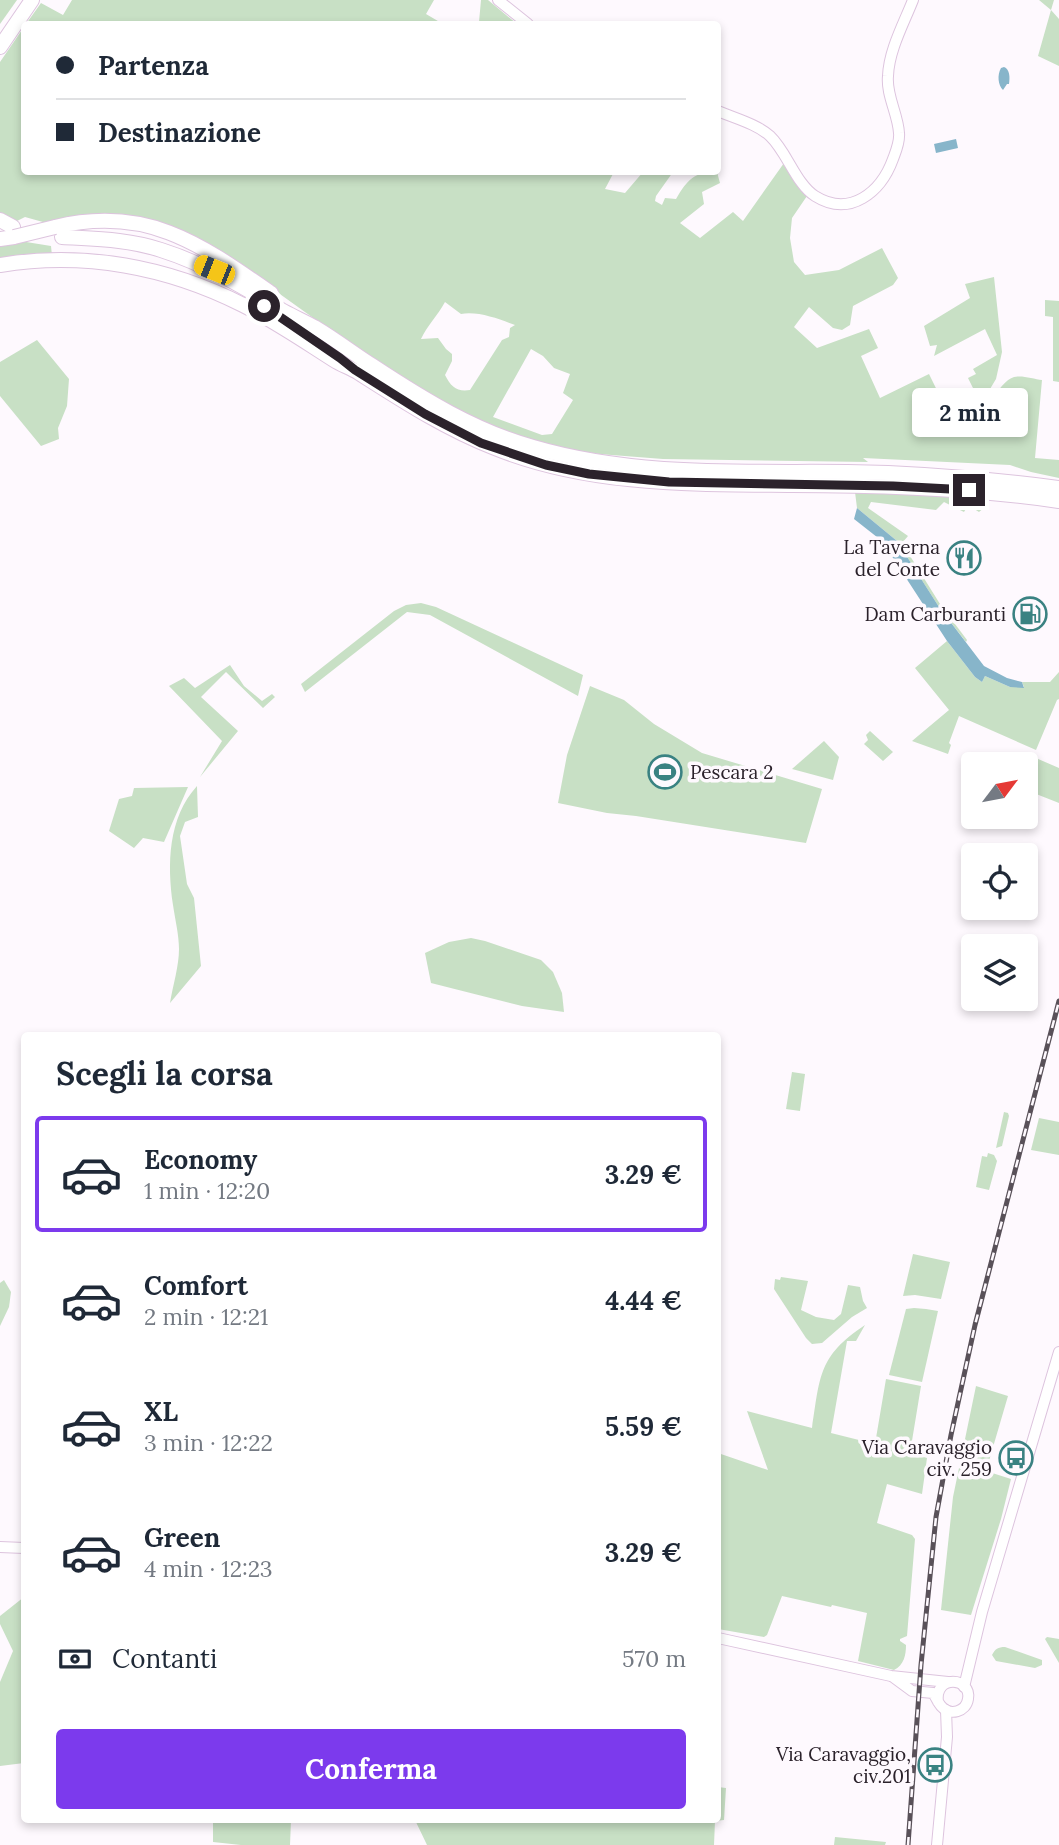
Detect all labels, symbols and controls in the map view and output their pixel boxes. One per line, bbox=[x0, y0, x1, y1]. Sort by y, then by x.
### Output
text: Partenza bbox=[98, 49, 209, 82]
text: Destinazione bbox=[98, 116, 261, 149]
car bbox=[191, 252, 238, 288]
route start bbox=[248, 290, 280, 322]
callout: 2 min bbox=[911, 388, 1027, 438]
text: 2 min bbox=[939, 398, 1001, 427]
route end bbox=[953, 474, 985, 506]
place label: La Taverna del Conte bbox=[843, 535, 940, 581]
restaurant icon: La Taverna del Conte bbox=[945, 539, 983, 577]
fuel station icon: Dam Carburanti bbox=[1011, 595, 1049, 633]
place label: Dam Carburanti bbox=[865, 602, 1006, 626]
north arrow bbox=[961, 752, 1038, 830]
map controls bbox=[961, 752, 1038, 1011]
sports icon: Pescara 2 bbox=[646, 753, 684, 791]
place label: Pescara 2 bbox=[690, 760, 773, 784]
button: locate bbox=[961, 843, 1038, 920]
button: layers bbox=[961, 934, 1038, 1011]
text: Scegli la corsa bbox=[56, 1053, 273, 1094]
icon: car bbox=[60, 1143, 123, 1206]
text: Economy bbox=[144, 1143, 257, 1176]
text: 3.29 € bbox=[605, 1158, 682, 1191]
text: 1 min · 12:20 bbox=[144, 1176, 270, 1205]
icon: car bbox=[60, 1269, 123, 1332]
text: Comfort bbox=[144, 1269, 248, 1302]
text: 4.44 € bbox=[605, 1284, 682, 1317]
text: 2 min · 12:21 bbox=[144, 1302, 268, 1331]
icon: car bbox=[60, 1395, 123, 1458]
text: XL bbox=[144, 1395, 178, 1428]
text: 5.59 € bbox=[605, 1410, 682, 1443]
text: 3 min · 12:22 bbox=[144, 1428, 273, 1457]
place label: Via Caravaggio civ. 259 bbox=[861, 1435, 992, 1481]
bus stop icon: Via Caravaggio civ. 259 bbox=[997, 1439, 1035, 1477]
icon: car bbox=[60, 1521, 123, 1584]
text: Green bbox=[144, 1521, 220, 1554]
text: 3.29 € bbox=[605, 1536, 682, 1569]
text: 4 min · 12:23 bbox=[144, 1554, 273, 1583]
icon: cash bbox=[56, 1640, 94, 1678]
text: Contanti bbox=[112, 1642, 217, 1675]
text: 570 m bbox=[622, 1644, 686, 1673]
button: Conferma bbox=[56, 1729, 686, 1809]
place label: Via Caravaggio, civ.201 bbox=[775, 1742, 911, 1788]
bus stop icon: Via Caravaggio, civ.201 bbox=[916, 1746, 954, 1784]

